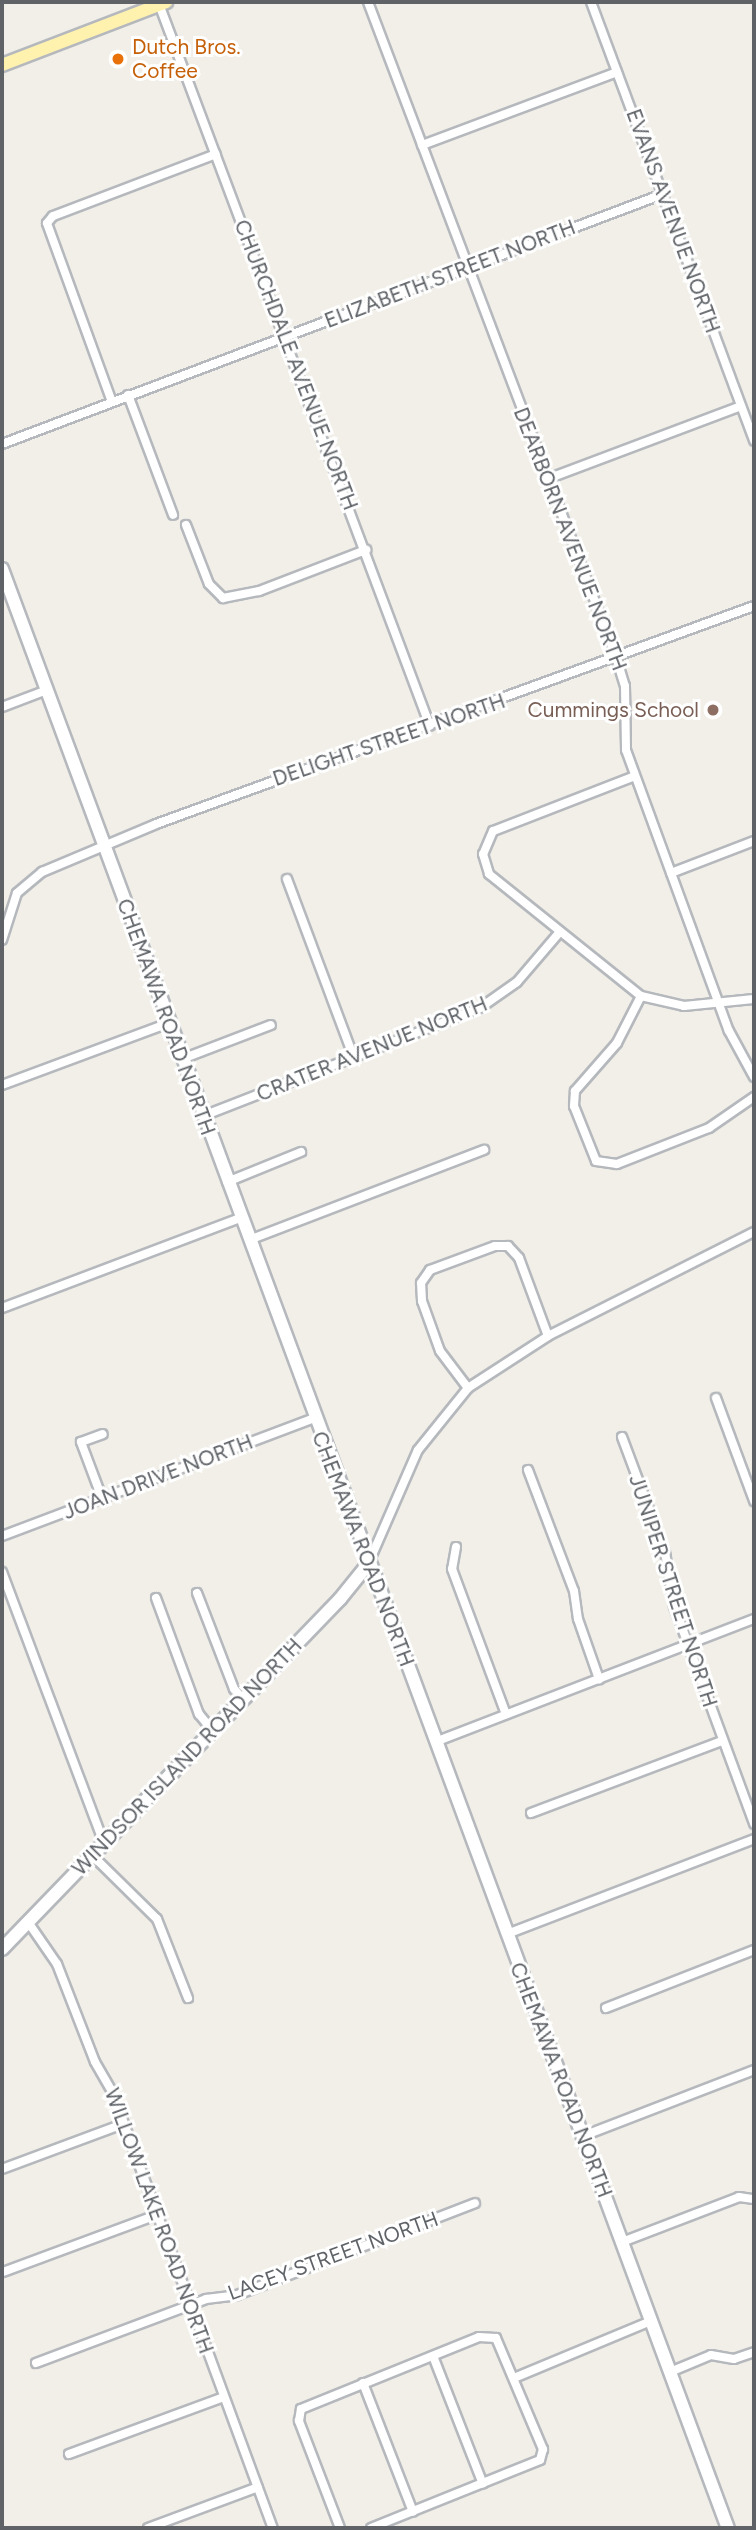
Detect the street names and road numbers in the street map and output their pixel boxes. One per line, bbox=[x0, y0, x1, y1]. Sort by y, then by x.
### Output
street label: EVANS AVENUE NORTH bbox=[621, 106, 725, 336]
street label: ELIZABETH STREET NORTH bbox=[321, 214, 579, 334]
street label: CHURCHDALE AVENUE NORTH bbox=[229, 216, 363, 514]
street label: DEARBORN AVENUE NORTH bbox=[508, 404, 632, 674]
street label: DELIGHT STREET NORTH bbox=[269, 688, 509, 792]
street label: CHEMAWA ROAD NORTH bbox=[111, 895, 221, 1139]
street label: CRATER AVENUE NORTH bbox=[253, 991, 491, 1107]
street label: CHEMAWA ROAD NORTH bbox=[306, 1428, 420, 1670]
street label: JOAN DRIVE NORTH bbox=[60, 1429, 256, 1525]
street label: JUNIPER STREET NORTH bbox=[624, 1472, 722, 1710]
street label: WINDSOR ISLAND ROAD NORTH bbox=[67, 1633, 307, 1881]
street label: CHEMAWA ROAD NORTH bbox=[504, 1959, 618, 2201]
street label: WILLOW LAKE ROAD NORTH bbox=[99, 2085, 219, 2357]
street label: LACEY STREET NORTH bbox=[224, 2206, 442, 2306]

